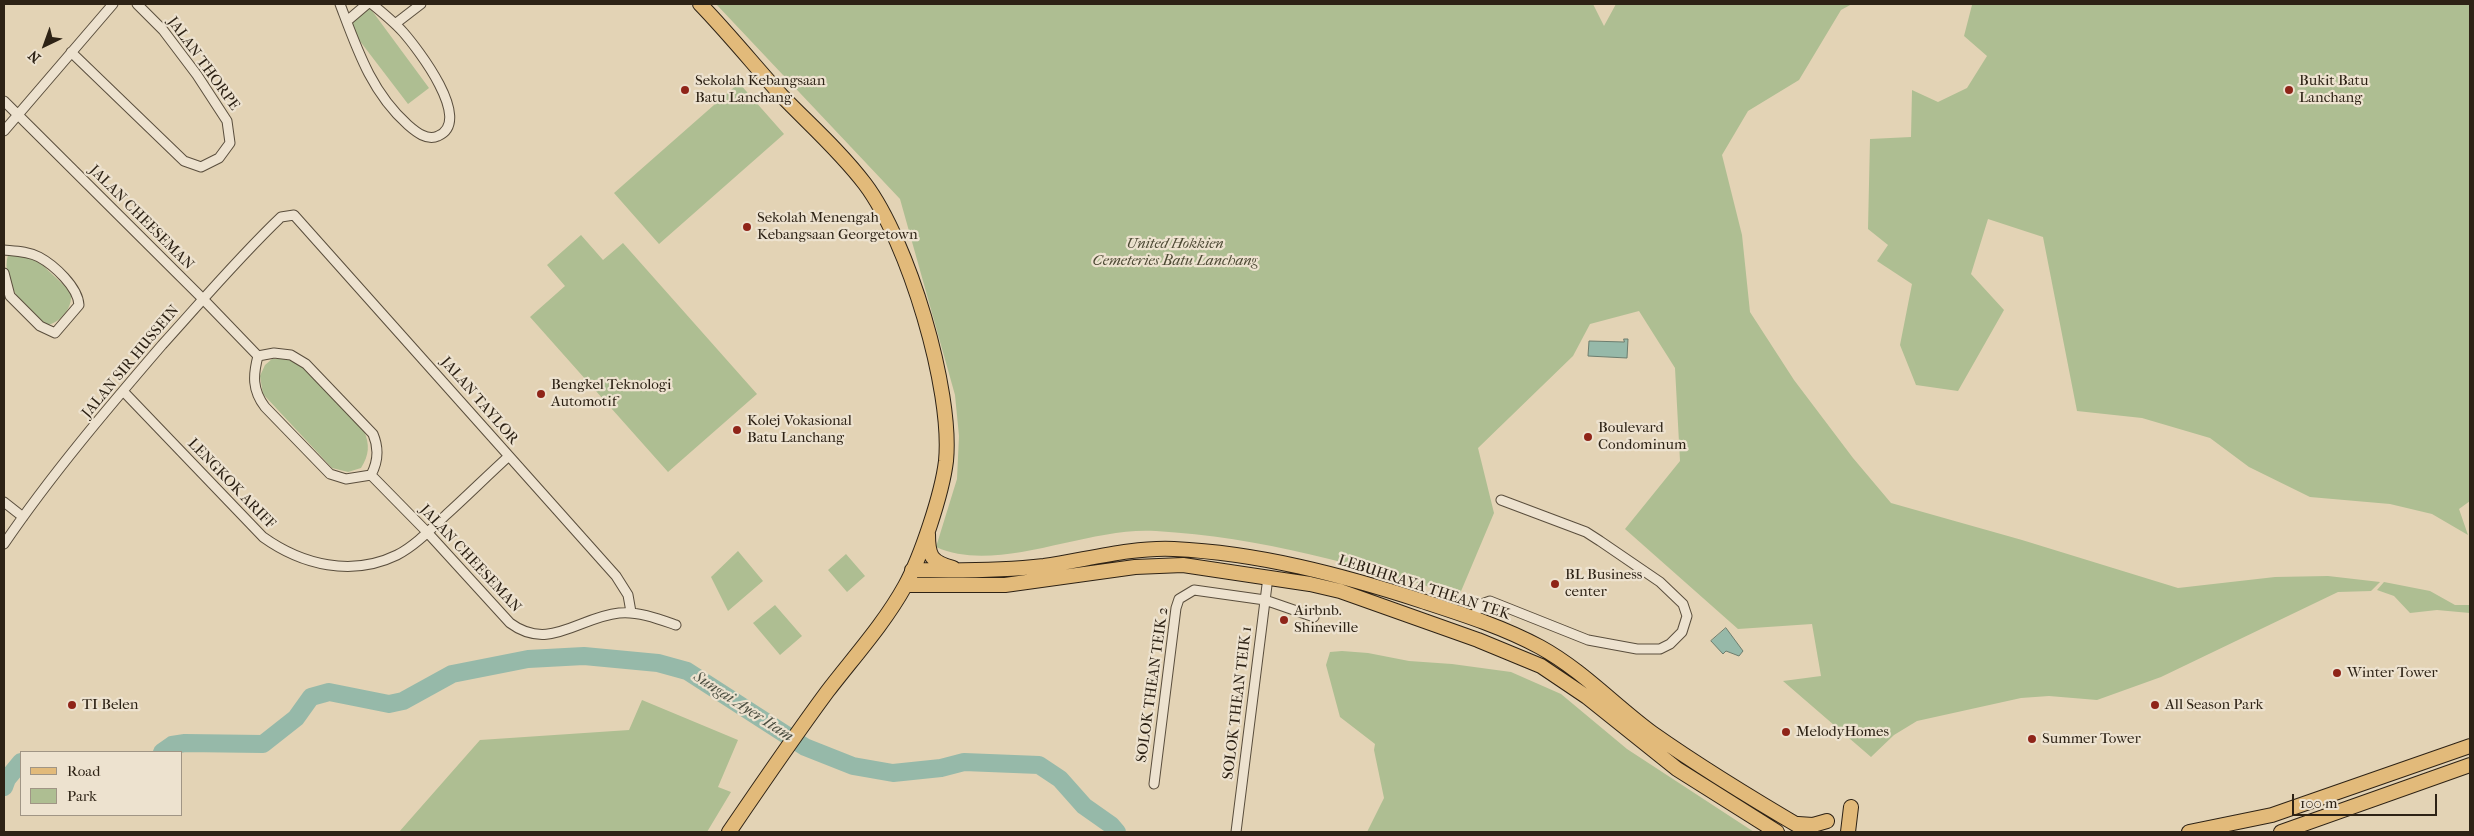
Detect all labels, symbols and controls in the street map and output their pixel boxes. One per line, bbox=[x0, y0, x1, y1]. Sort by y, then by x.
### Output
street label: JALAN THORPE bbox=[163, 14, 243, 114]
north arrow bbox=[20, 20, 70, 70]
text: N bbox=[25, 47, 44, 66]
place label: Sekolah Kebangsaan Batu Lanchang bbox=[695, 72, 826, 107]
place label: Bukit Batu Lanchang bbox=[2299, 72, 2368, 107]
marker: Sekolah Kebangsaan Batu Lanchang bbox=[679, 84, 691, 96]
marker: Bukit Batu Lanchang bbox=[2283, 84, 2295, 96]
street label: JALAN CHEESEMAN bbox=[85, 162, 197, 274]
place label: Sekolah Menengah Kebangsaan Georgetown bbox=[757, 209, 918, 244]
marker: Sekolah Menengah Kebangsaan Georgetown bbox=[741, 221, 753, 233]
park label: United Hokkien Cemeteries Batu Lanchang bbox=[1093, 235, 1257, 270]
street label: JALAN SIR HUSSEIN bbox=[78, 302, 184, 422]
street label: JALAN TAYLOR bbox=[436, 354, 522, 448]
place label: Bengkel Teknologi Automotif bbox=[551, 376, 671, 411]
marker: Bengkel Teknologi Automotif bbox=[535, 388, 547, 400]
place label: Kolej Vokasional Batu Lanchang bbox=[747, 412, 852, 447]
place label: Boulevard Condominum bbox=[1598, 419, 1686, 454]
marker: Kolej Vokasional Batu Lanchang bbox=[731, 424, 743, 436]
marker: Boulevard Condominum bbox=[1582, 431, 1594, 443]
street label: LENGKOK ARIFF bbox=[183, 435, 279, 533]
street label: JALAN CHEESEMAN bbox=[415, 501, 525, 617]
street label: LEBUHRAYA THEAN TEK bbox=[1336, 552, 1512, 624]
place label: BL Business center bbox=[1565, 566, 1642, 601]
marker: BL Business center bbox=[1549, 578, 1561, 590]
place label: Airbnb. Shineville bbox=[1294, 602, 1358, 637]
street label: SOLOK THEAN TEIK 2 bbox=[1133, 606, 1173, 764]
marker: Airbnb. Shineville bbox=[1278, 614, 1290, 626]
street label: SOLOK THEAN TEIK 1 bbox=[1220, 625, 1256, 781]
place label: Winter Tower bbox=[2347, 664, 2438, 682]
marker: Winter Tower bbox=[2331, 667, 2343, 679]
water label: Sungai Ayer Itam bbox=[689, 668, 797, 746]
place label: TI Belen bbox=[82, 696, 138, 714]
place label: All Season Park bbox=[2165, 696, 2263, 714]
marker: TI Belen bbox=[66, 699, 78, 711]
marker: All Season Park bbox=[2149, 699, 2161, 711]
place label: MelodyHomes bbox=[1796, 723, 1889, 741]
marker: MelodyHomes bbox=[1780, 726, 1792, 738]
place label: Summer Tower bbox=[2042, 730, 2141, 748]
marker: Summer Tower bbox=[2026, 733, 2038, 745]
legend bbox=[20, 751, 182, 816]
text: Road bbox=[67, 762, 100, 780]
scale bar bbox=[2294, 784, 2439, 816]
text: Park bbox=[67, 787, 97, 805]
text: 100 m bbox=[2300, 794, 2338, 812]

